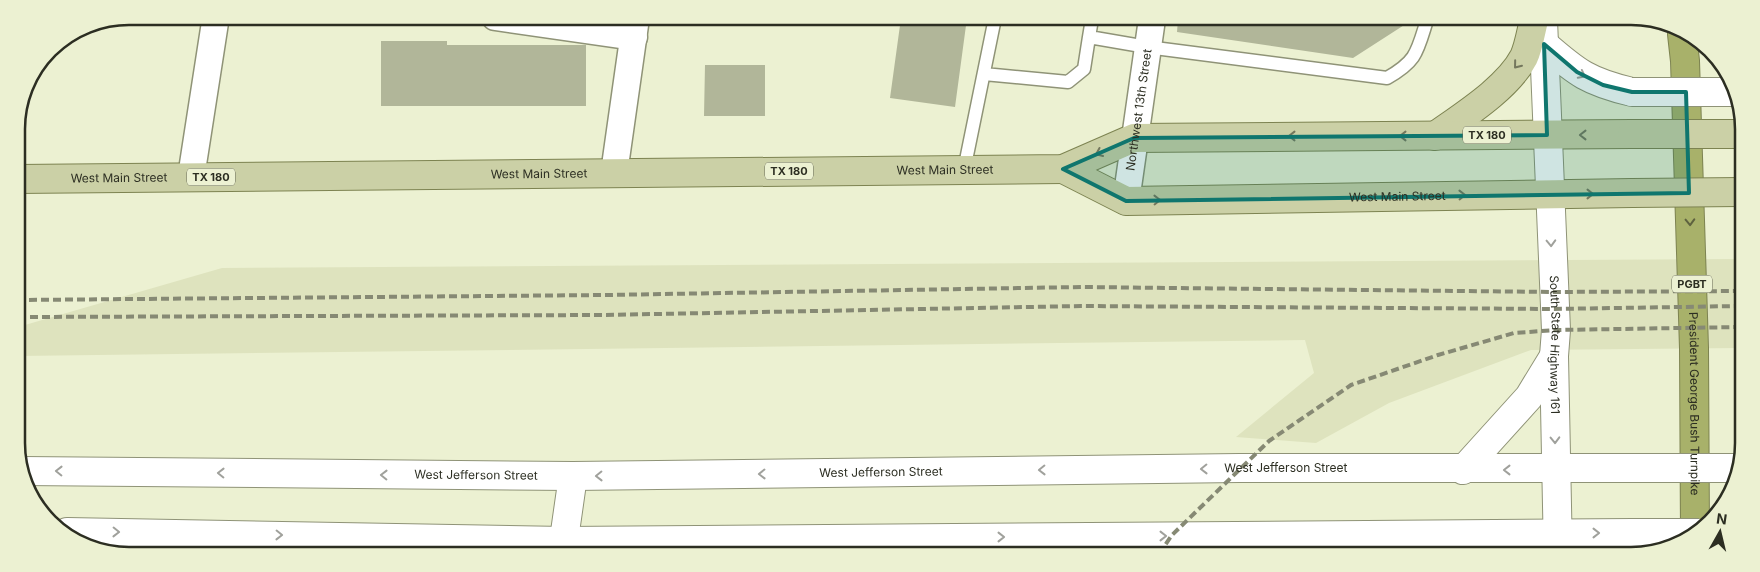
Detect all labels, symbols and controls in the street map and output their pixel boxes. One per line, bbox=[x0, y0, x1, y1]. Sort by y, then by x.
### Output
street label: Northwest 13th Street bbox=[1122, 48, 1155, 172]
one-way arrow bbox=[1515, 59, 1523, 68]
one-way arrow bbox=[1577, 68, 1586, 78]
road number: TX 180 bbox=[1463, 126, 1511, 144]
one-way arrow bbox=[1579, 130, 1587, 140]
one-way arrow bbox=[1288, 131, 1296, 142]
one-way arrow bbox=[1399, 131, 1407, 141]
one-way arrow bbox=[1095, 147, 1104, 158]
road number: TX 180 bbox=[765, 162, 813, 180]
street label: West Main Street bbox=[897, 162, 993, 178]
street label: West Main Street bbox=[491, 166, 587, 181]
road number: TX 180 bbox=[187, 168, 235, 186]
street label: West Main Street bbox=[71, 170, 167, 185]
street label: West Main Street bbox=[1349, 188, 1446, 204]
one-way arrow bbox=[1587, 189, 1595, 199]
one-way arrow bbox=[1458, 190, 1466, 200]
one-way arrow bbox=[1153, 195, 1161, 206]
one-way arrow bbox=[1685, 218, 1696, 226]
one-way arrow bbox=[1545, 239, 1556, 247]
street label: South State Highway 161 bbox=[1547, 275, 1564, 414]
road number: PGBT bbox=[1672, 276, 1712, 292]
street label: President George Bush Turnpike bbox=[1686, 312, 1703, 495]
one-way arrow bbox=[1550, 436, 1560, 444]
street label: West Jefferson Street bbox=[1224, 460, 1348, 475]
street label: West Jefferson Street bbox=[819, 464, 943, 480]
one-way arrow bbox=[1200, 464, 1208, 474]
one-way arrow bbox=[1038, 465, 1046, 476]
one-way arrow bbox=[1503, 465, 1510, 475]
one-way arrow bbox=[55, 466, 63, 477]
street label: West Jefferson Street bbox=[414, 467, 538, 483]
one-way arrow bbox=[217, 468, 225, 478]
one-way arrow bbox=[380, 469, 388, 480]
one-way arrow bbox=[758, 469, 766, 479]
one-way arrow bbox=[595, 471, 603, 481]
north arrow bbox=[1695, 507, 1745, 557]
text: N bbox=[1715, 509, 1728, 528]
one-way arrow bbox=[112, 527, 120, 538]
one-way arrow bbox=[1592, 528, 1600, 538]
one-way arrow bbox=[275, 530, 283, 541]
one-way arrow bbox=[1160, 530, 1168, 541]
one-way arrow bbox=[998, 532, 1005, 542]

